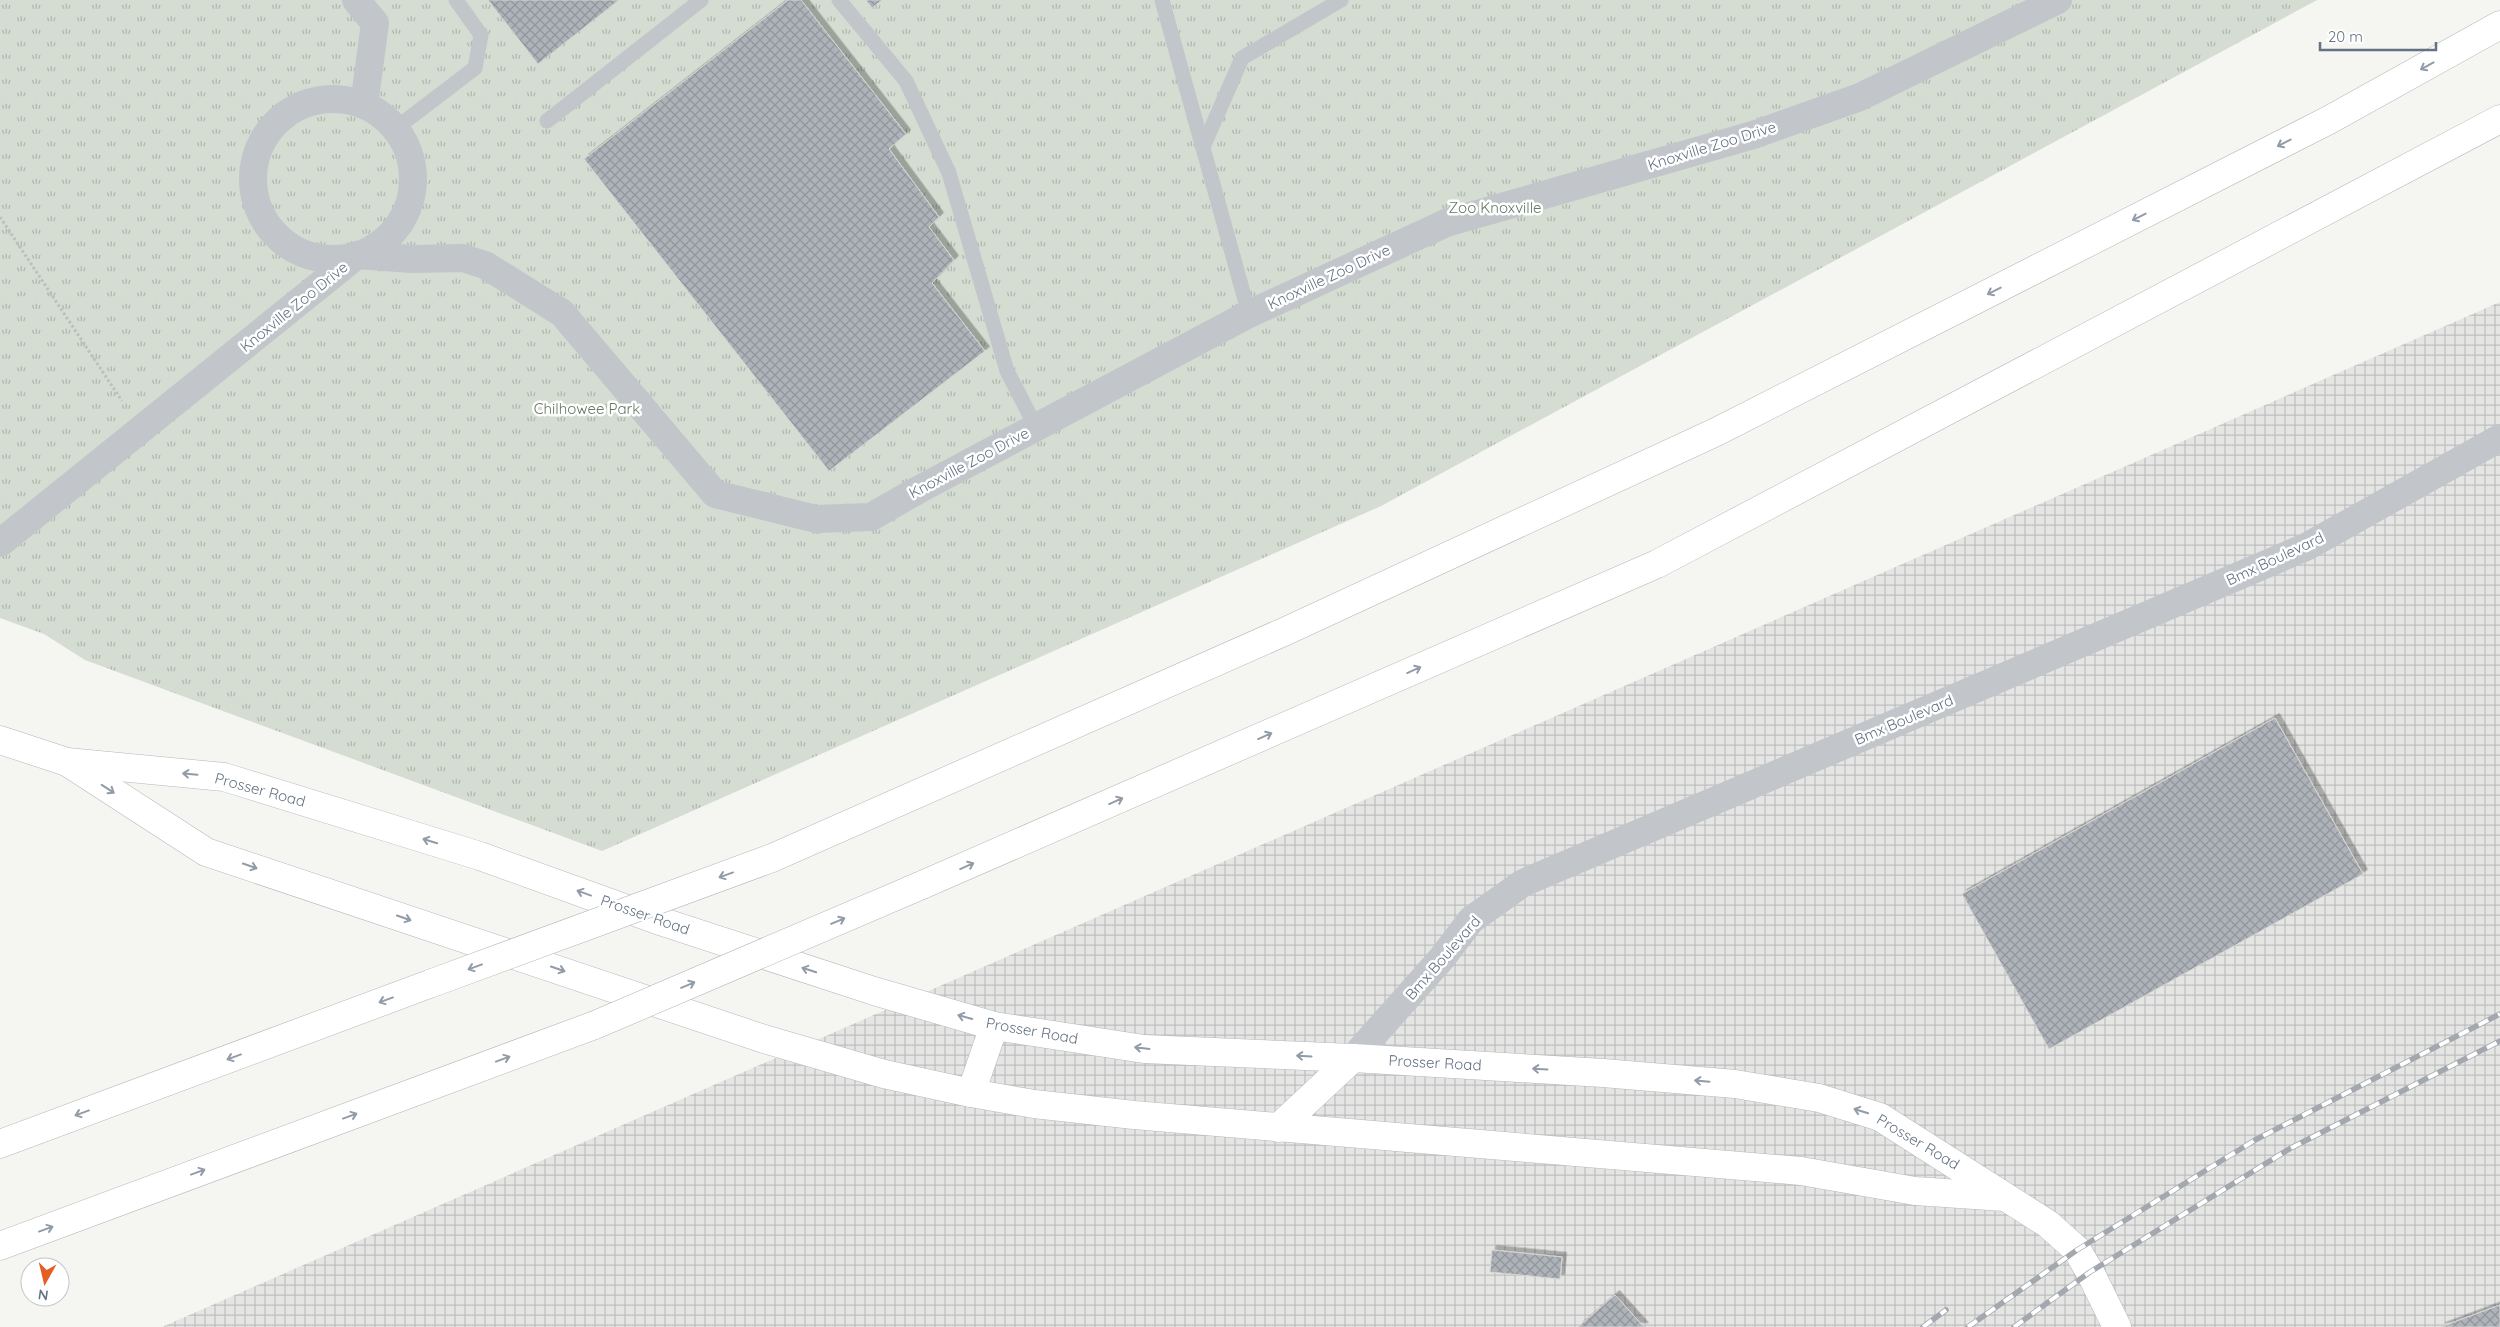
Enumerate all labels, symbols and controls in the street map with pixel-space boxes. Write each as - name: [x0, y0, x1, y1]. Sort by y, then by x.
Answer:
- scale bar: [2320, 20, 2436, 52]
- text: 20 m: [2328, 27, 2363, 46]
- one-way arrow: [2419, 61, 2434, 71]
- street label: Knoxville Zoo Drive: [1645, 117, 1778, 174]
- one-way arrow: [2277, 139, 2292, 148]
- park label: Zoo Knoxville: [1449, 198, 1542, 217]
- one-way arrow: [2132, 213, 2147, 222]
- street label: Knoxville Zoo Drive: [1264, 240, 1393, 313]
- street label: Knoxville Zoo Drive: [236, 257, 351, 356]
- one-way arrow: [1987, 287, 2002, 296]
- park label: Chilhowee Park: [534, 399, 640, 418]
- street label: Knoxville Zoo Drive: [905, 423, 1032, 502]
- street label: Bmx Boulevard: [2223, 528, 2327, 589]
- one-way arrow: [1406, 665, 1421, 675]
- street label: Bmx Boulevard: [1852, 690, 1956, 749]
- one-way arrow: [1257, 730, 1272, 740]
- street label: Prosser Road: [213, 768, 308, 811]
- one-way arrow: [183, 769, 199, 779]
- one-way arrow: [100, 784, 114, 794]
- one-way arrow: [1108, 795, 1123, 805]
- one-way arrow: [423, 835, 439, 845]
- one-way arrow: [959, 860, 974, 870]
- one-way arrow: [241, 862, 257, 871]
- one-way arrow: [719, 871, 734, 880]
- one-way arrow: [576, 888, 592, 898]
- street label: Prosser Road: [598, 890, 692, 939]
- street label: Bmx Boulevard: [1401, 912, 1484, 1004]
- one-way arrow: [395, 914, 411, 923]
- one-way arrow: [830, 916, 845, 926]
- one-way arrow: [468, 963, 483, 972]
- one-way arrow: [549, 965, 565, 975]
- one-way arrow: [802, 965, 818, 974]
- one-way arrow: [680, 980, 695, 989]
- one-way arrow: [379, 996, 394, 1005]
- one-way arrow: [957, 1012, 973, 1022]
- street label: Prosser Road: [985, 1013, 1080, 1048]
- one-way arrow: [1134, 1043, 1150, 1053]
- street label: Prosser Road: [1388, 1051, 1482, 1074]
- one-way arrow: [1296, 1052, 1312, 1061]
- one-way arrow: [227, 1053, 242, 1062]
- one-way arrow: [494, 1054, 510, 1063]
- one-way arrow: [1532, 1065, 1548, 1074]
- one-way arrow: [1694, 1077, 1710, 1086]
- one-way arrow: [1853, 1106, 1869, 1116]
- one-way arrow: [74, 1109, 90, 1118]
- street label: Prosser Road: [1873, 1109, 1963, 1174]
- one-way arrow: [342, 1111, 357, 1120]
- one-way arrow: [190, 1167, 205, 1177]
- one-way arrow: [37, 1224, 53, 1233]
- north arrow: [20, 1257, 70, 1307]
- text: N: [37, 1285, 50, 1305]

